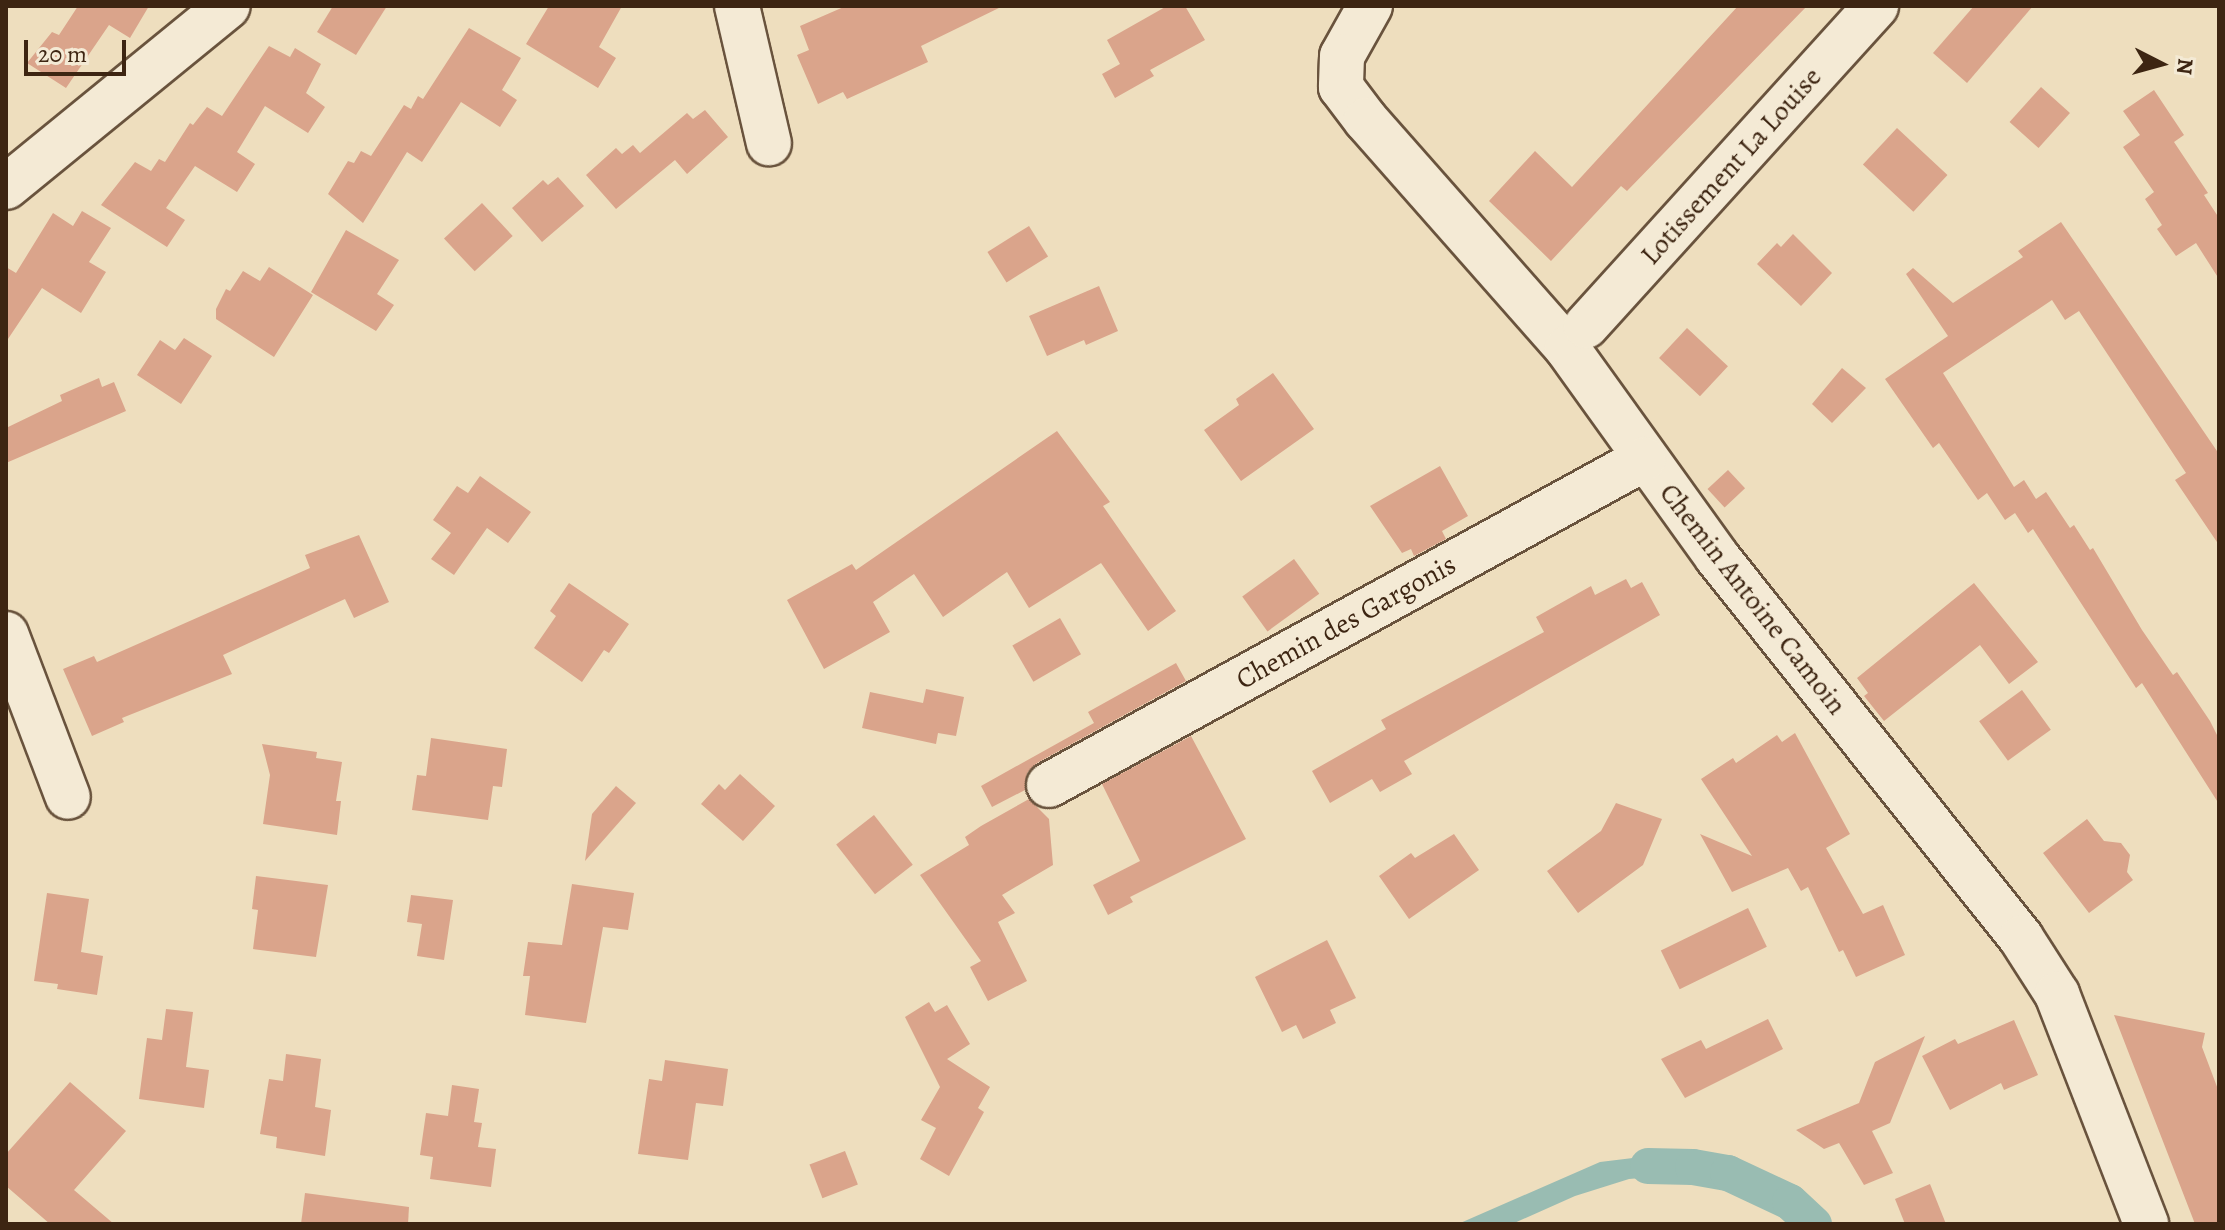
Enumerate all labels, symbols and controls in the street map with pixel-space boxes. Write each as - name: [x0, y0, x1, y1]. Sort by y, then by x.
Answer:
- scale bar: [28, 24, 130, 74]
- north arrow: [2121, 24, 2201, 104]
- text: 20 m: [38, 38, 87, 70]
- text: N: [2169, 57, 2201, 76]
- street label: Lotissement La Louise: [1634, 60, 1828, 272]
- street label: Chemin Antoine Camoin: [1652, 477, 1854, 721]
- street label: Chemin des Gargonis: [1230, 548, 1462, 696]

